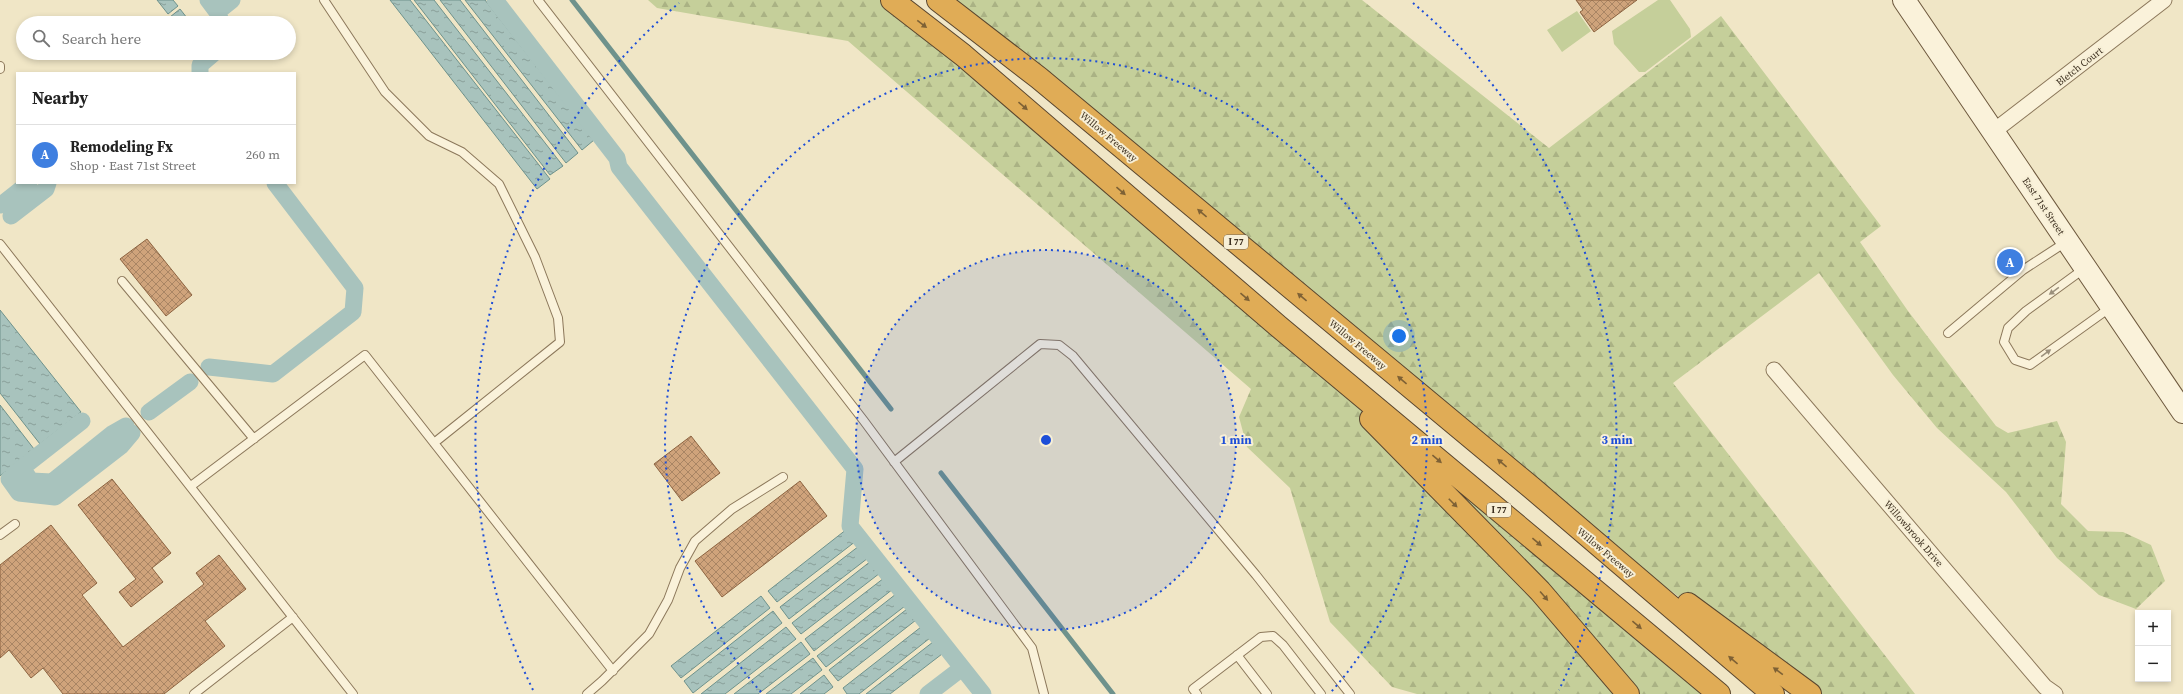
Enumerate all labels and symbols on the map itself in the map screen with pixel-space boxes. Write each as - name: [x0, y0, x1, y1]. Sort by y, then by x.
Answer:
- one-way arrow: [917, 20, 928, 28]
- street label: Bletch Court: [2053, 44, 2106, 89]
- one-way arrow: [1017, 102, 1028, 111]
- street label: Willow Freeway: [1077, 109, 1141, 165]
- street label: East 71st Street: [2020, 175, 2068, 238]
- one-way arrow: [1117, 186, 1126, 195]
- one-way arrow: [1197, 209, 1207, 218]
- road number: I 77: [1224, 235, 1248, 249]
- pin: A: [1997, 247, 2023, 277]
- one-way arrow: [2049, 287, 2059, 295]
- one-way arrow: [1240, 292, 1250, 302]
- one-way arrow: [1297, 292, 1307, 301]
- street label: Willow Freeway: [1326, 317, 1390, 373]
- your location: [1389, 326, 1409, 346]
- one-way arrow: [2041, 349, 2051, 357]
- one-way arrow: [1396, 376, 1407, 385]
- text: 1 min: [1220, 432, 1252, 448]
- text: 2 min: [1411, 432, 1443, 448]
- text: 3 min: [1601, 432, 1633, 448]
- centre of rings: [1039, 433, 1053, 447]
- one-way arrow: [1432, 454, 1443, 463]
- one-way arrow: [1496, 459, 1507, 468]
- street label: Willowbrook Drive: [1881, 497, 1946, 569]
- one-way arrow: [1448, 498, 1458, 508]
- road number: I 77: [1487, 503, 1511, 517]
- street label: Willow Freeway: [1574, 525, 1638, 581]
- one-way arrow: [1532, 538, 1542, 547]
- one-way arrow: [1540, 591, 1549, 601]
- one-way arrow: [1631, 621, 1642, 630]
- one-way arrow: [1727, 655, 1738, 664]
- one-way arrow: [1773, 667, 1784, 675]

